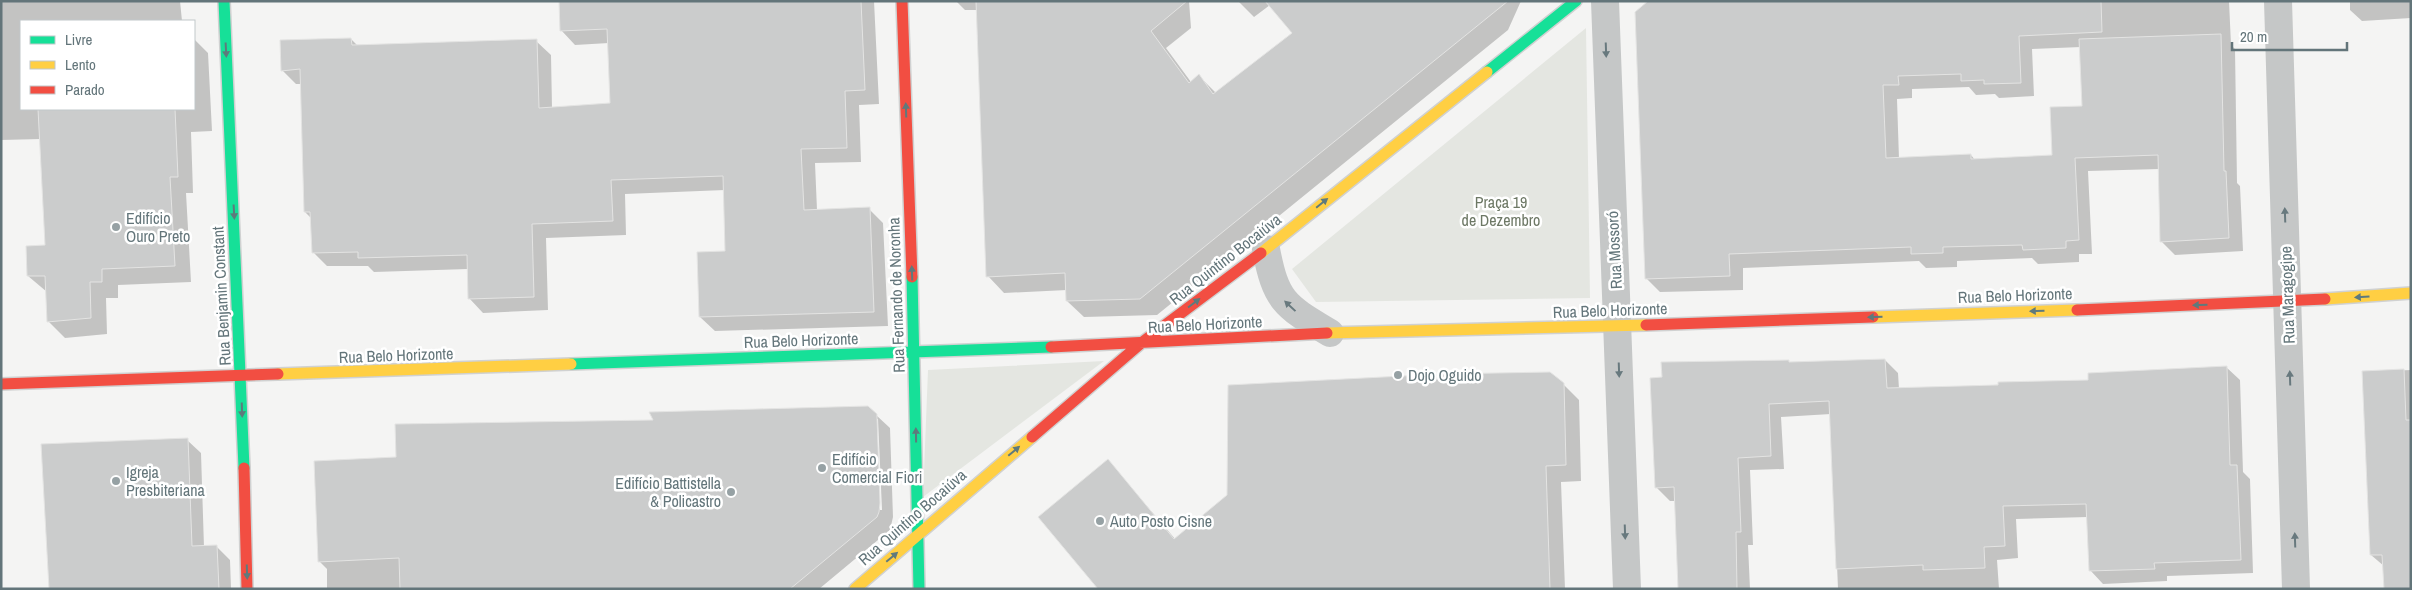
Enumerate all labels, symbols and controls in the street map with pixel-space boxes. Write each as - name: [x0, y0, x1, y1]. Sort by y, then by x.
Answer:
- legend: [20, 20, 195, 110]
- scale bar: [2232, 20, 2347, 52]
- text: 20 m: [2240, 26, 2267, 47]
- text: Livre: [65, 29, 93, 50]
- one-way arrow: [223, 42, 231, 58]
- one-way arrow: [1602, 42, 1610, 58]
- text: Lento: [65, 54, 96, 75]
- text: Parado: [65, 79, 105, 100]
- one-way arrow: [902, 102, 910, 118]
- park label: Praça 19 de Dezembro: [1462, 191, 1540, 231]
- one-way arrow: [1316, 198, 1329, 209]
- one-way arrow: [230, 205, 238, 221]
- place label: Edifício Ouro Preto: [126, 207, 190, 247]
- one-way arrow: [2281, 207, 2289, 223]
- street label: Rua Quintino Bocaiúva: [1164, 208, 1286, 310]
- street label: Rua Mossoró: [1601, 210, 1627, 290]
- street label: Rua Fernando de Noronha: [882, 216, 910, 373]
- marker: Edifício Ouro Preto: [110, 221, 122, 233]
- street label: Rua Benjamin Constant: [206, 226, 236, 366]
- street label: Rua Maragogipe: [2274, 246, 2300, 344]
- one-way arrow: [908, 264, 916, 280]
- street label: Rua Belo Horizonte: [1957, 282, 2073, 308]
- one-way arrow: [2354, 293, 2370, 301]
- street label: Rua Belo Horizonte: [1552, 297, 1668, 323]
- one-way arrow: [1187, 298, 1201, 308]
- one-way arrow: [1284, 300, 1296, 312]
- one-way arrow: [2192, 301, 2208, 309]
- one-way arrow: [2029, 307, 2045, 315]
- street label: Rua Belo Horizonte: [1147, 310, 1263, 338]
- one-way arrow: [1867, 313, 1883, 321]
- street label: Rua Belo Horizonte: [743, 327, 859, 353]
- street label: Rua Belo Horizonte: [338, 342, 454, 368]
- one-way arrow: [1615, 362, 1623, 378]
- place label: Dojo Oguido: [1408, 364, 1482, 386]
- marker: Dojo Oguido: [1392, 369, 1404, 381]
- one-way arrow: [2286, 369, 2294, 385]
- one-way arrow: [238, 402, 246, 418]
- one-way arrow: [911, 427, 919, 443]
- one-way arrow: [1008, 445, 1021, 456]
- place label: Edifício Comercial Fiori: [832, 448, 922, 488]
- place label: Igreja Presbiteriana: [126, 461, 205, 501]
- marker: Edifício Comercial Fiori: [816, 462, 828, 474]
- street label: Rua Quintino Bocaiúva: [853, 463, 971, 570]
- place label: Edifício Battistella & Policastro: [615, 472, 722, 512]
- marker: Igreja Presbiteriana: [110, 475, 122, 487]
- marker: Edifício Battistella & Policastro: [725, 486, 737, 498]
- place label: Auto Posto Cisne: [1109, 510, 1212, 532]
- marker: Auto Posto Cisne: [1094, 515, 1106, 527]
- one-way arrow: [1622, 524, 1630, 540]
- one-way arrow: [2291, 532, 2299, 548]
- one-way arrow: [885, 552, 898, 563]
- one-way arrow: [243, 564, 251, 580]

